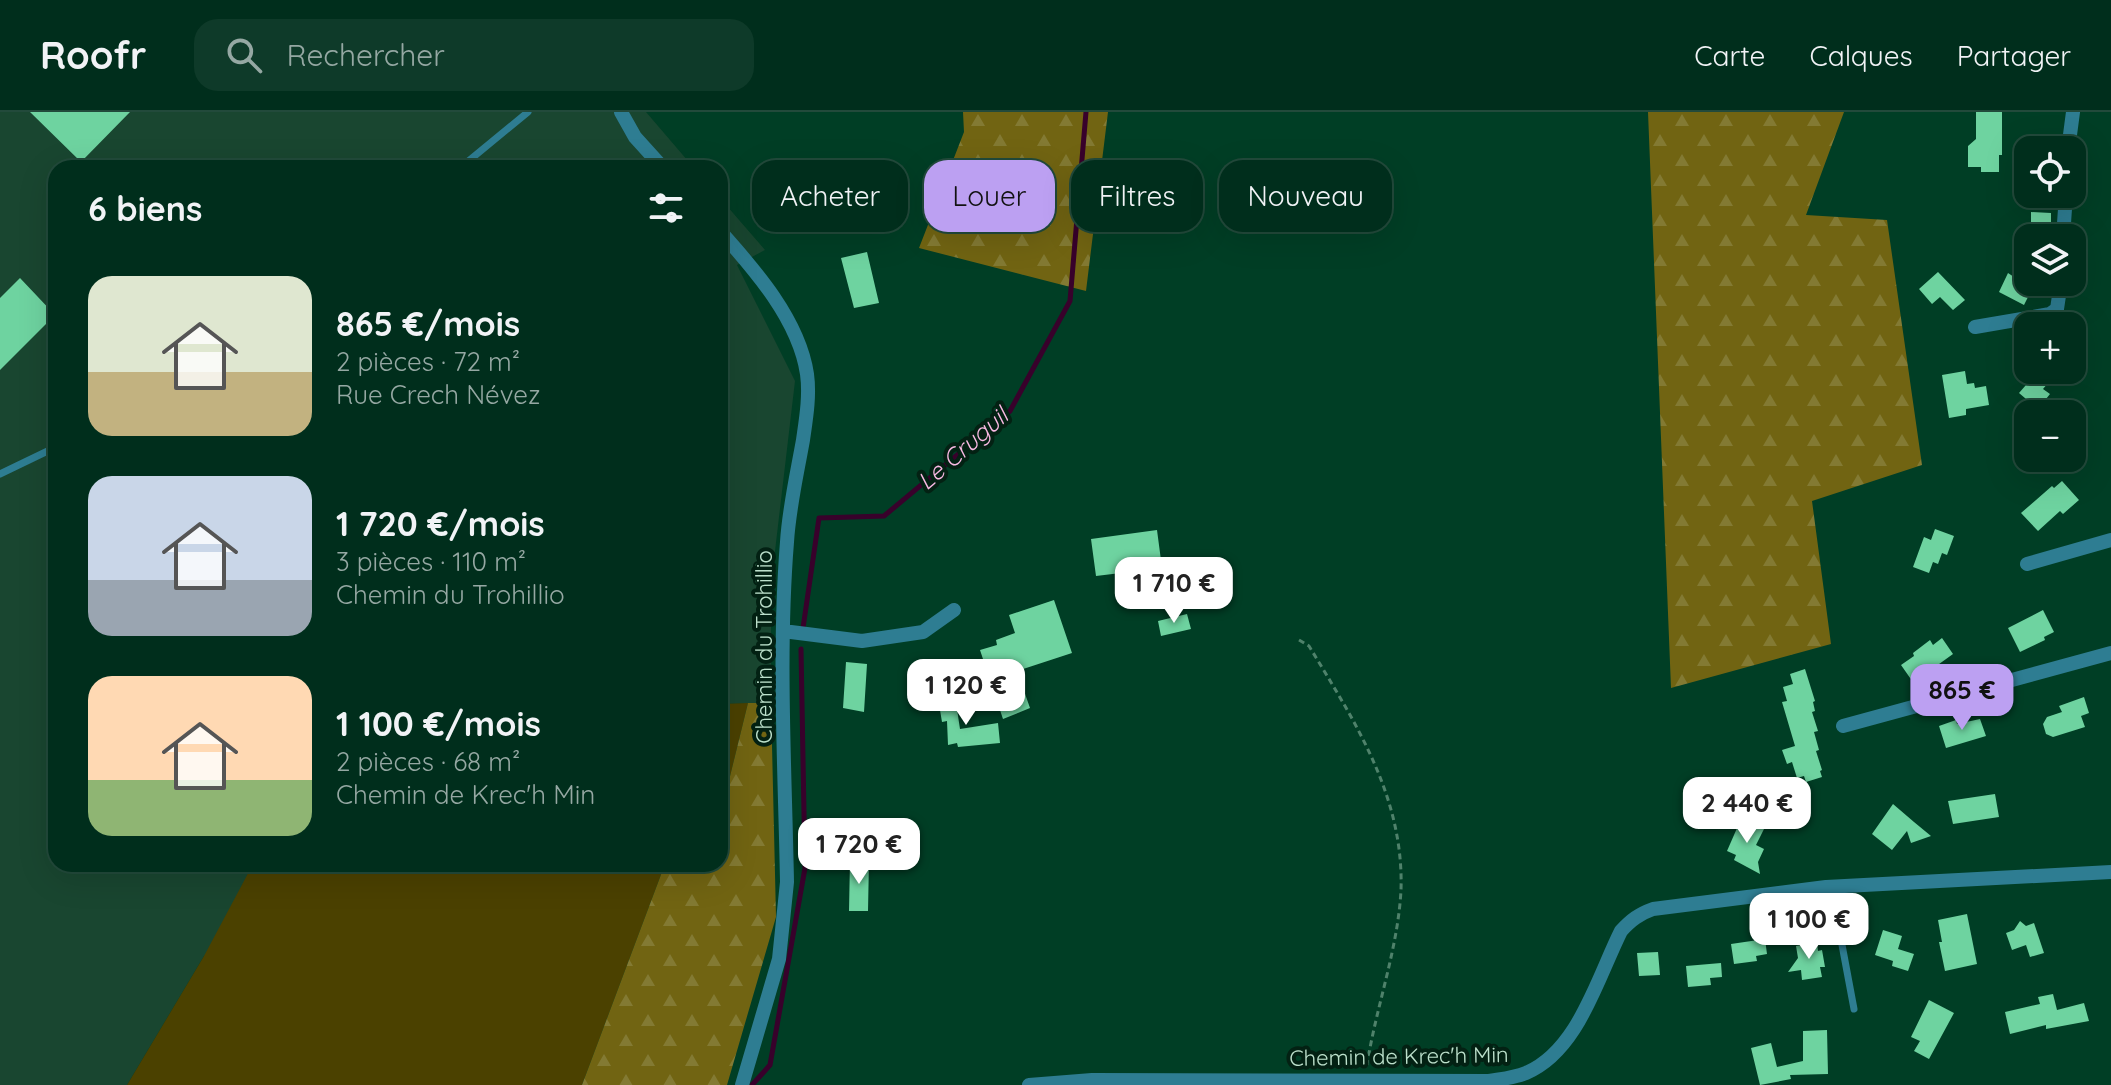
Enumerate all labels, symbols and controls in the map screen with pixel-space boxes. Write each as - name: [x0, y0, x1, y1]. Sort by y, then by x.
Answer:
- search box: [194, 19, 754, 91]
- text: Roofr: [40, 31, 146, 79]
- icon: search: [222, 33, 266, 77]
- text: Rechercher: [286, 36, 445, 74]
- text: Carte: [1694, 38, 1765, 73]
- text: Calques: [1809, 38, 1913, 73]
- text: Partager: [1957, 38, 2071, 73]
- map controls: [2014, 136, 2086, 472]
- button: locate: [2014, 136, 2086, 208]
- chip: Acheter: [752, 160, 908, 232]
- chip: Louer: [924, 160, 1055, 232]
- chip: Filtres: [1071, 160, 1203, 232]
- chip: Nouveau: [1219, 160, 1392, 232]
- icon: filters: [644, 186, 688, 230]
- text: 6 biens: [88, 187, 202, 230]
- button: layers: [2014, 224, 2086, 296]
- text: 865 €/mois: [336, 302, 520, 345]
- icon: home: [152, 308, 248, 404]
- button: +: [2014, 312, 2086, 384]
- text: 2 pièces · 72 m²: [336, 345, 520, 378]
- text: Rue Crech Névez: [336, 378, 540, 411]
- water label: Le Cruguil: [911, 399, 1016, 496]
- button: −: [2014, 400, 2086, 472]
- text: 1 720 €/mois: [336, 502, 545, 545]
- icon: home: [152, 508, 248, 604]
- text: 3 pièces · 110 m²: [336, 545, 526, 578]
- street label: Chemin du Trohillio: [750, 550, 778, 744]
- pin: 1 710 €: [1100, 557, 1248, 625]
- text: 1 710 €: [1133, 566, 1215, 599]
- text: Chemin du Trohillio: [336, 578, 565, 611]
- pin: 1 120 €: [892, 659, 1040, 727]
- pin: 865 €: [1906, 664, 2018, 732]
- text: 1 120 €: [925, 668, 1007, 701]
- text: 865 €: [1928, 673, 1996, 706]
- text: 1 100 €/mois: [336, 702, 541, 745]
- icon: home: [152, 708, 248, 804]
- text: 2 pièces · 68 m²: [336, 745, 520, 778]
- pin: 2 440 €: [1673, 777, 1821, 845]
- text: Chemin de Krec'h Min: [336, 778, 595, 811]
- text: 2 440 €: [1701, 786, 1793, 819]
- pin: 1 720 €: [785, 818, 933, 886]
- text: 1 720 €: [816, 827, 902, 860]
- pin: 1 100 €: [1735, 893, 1883, 961]
- text: 1 100 €: [1767, 902, 1851, 935]
- street label: Chemin de Krec'h Min: [1289, 1040, 1509, 1072]

